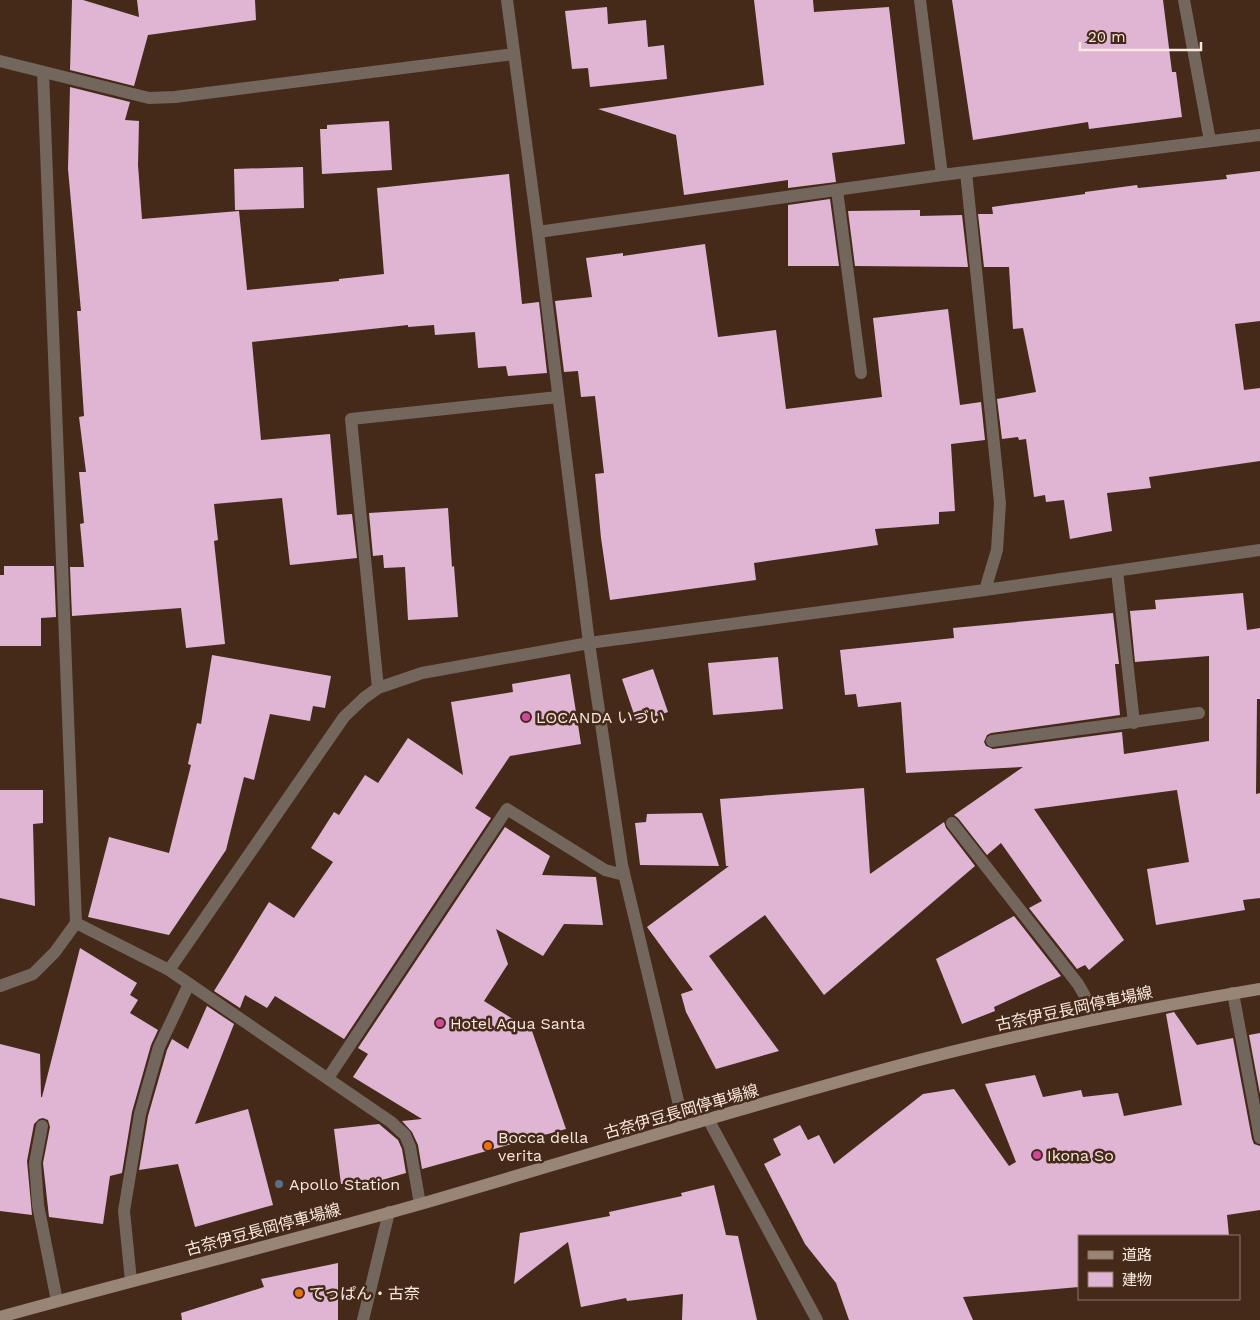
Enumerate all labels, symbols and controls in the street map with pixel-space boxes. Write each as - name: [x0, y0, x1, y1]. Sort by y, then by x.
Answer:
- scale bar: [1080, 20, 1201, 52]
- text: 20 m: [1088, 28, 1126, 46]
- place label: LOCANDA いづい: [536, 708, 665, 727]
- marker: LOCANDA いづい: [520, 711, 532, 723]
- street label: 古奈伊豆長岡停車場線: [994, 983, 1154, 1034]
- place label: Hotel Aqua Santa: [450, 1014, 585, 1033]
- marker: Hotel Aqua Santa: [434, 1017, 446, 1029]
- street label: 古奈伊豆長岡停車場線: [602, 1080, 761, 1143]
- place label: Bocca della verita: [498, 1128, 588, 1165]
- marker: Bocca della verita: [482, 1140, 494, 1152]
- place label: Ikona So: [1047, 1146, 1114, 1165]
- marker: Ikona So: [1031, 1149, 1043, 1161]
- place label: Apollo Station: [289, 1175, 400, 1194]
- marker: Apollo Station: [273, 1178, 285, 1190]
- street label: 古奈伊豆長岡停車場線: [183, 1200, 343, 1259]
- legend: [1078, 1235, 1240, 1300]
- text: 道路: [1122, 1246, 1152, 1264]
- text: 建物: [1122, 1271, 1152, 1289]
- place label: てっぱん・古奈: [309, 1284, 420, 1303]
- marker: てっぱん・古奈: [293, 1287, 305, 1299]

